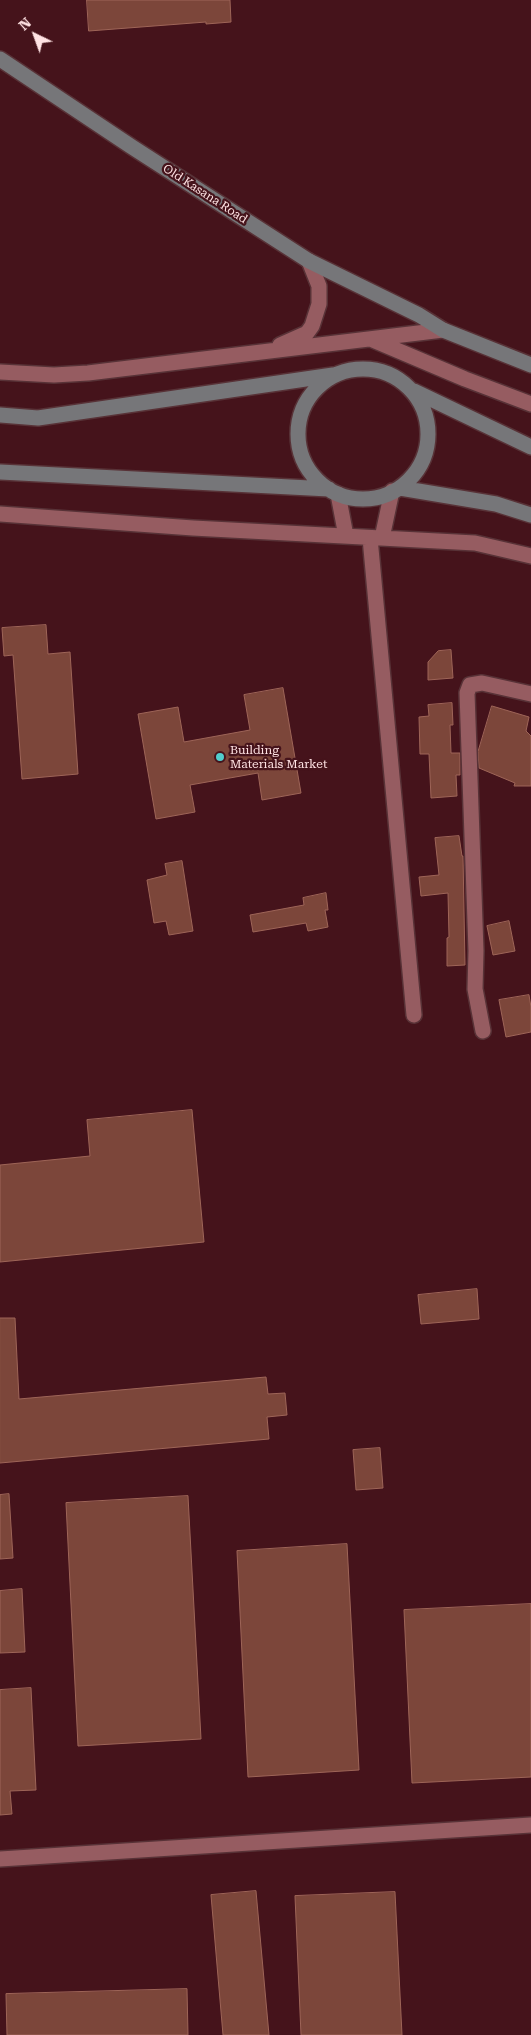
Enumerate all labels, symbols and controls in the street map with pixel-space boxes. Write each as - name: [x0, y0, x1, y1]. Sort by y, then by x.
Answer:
- north arrow: [10, 10, 60, 60]
- text: N: [16, 14, 34, 33]
- street label: Old Kasana Road: [160, 161, 250, 227]
- place label: Building Materials Market: [230, 743, 327, 771]
- marker: Building Materials Market: [214, 751, 226, 763]

